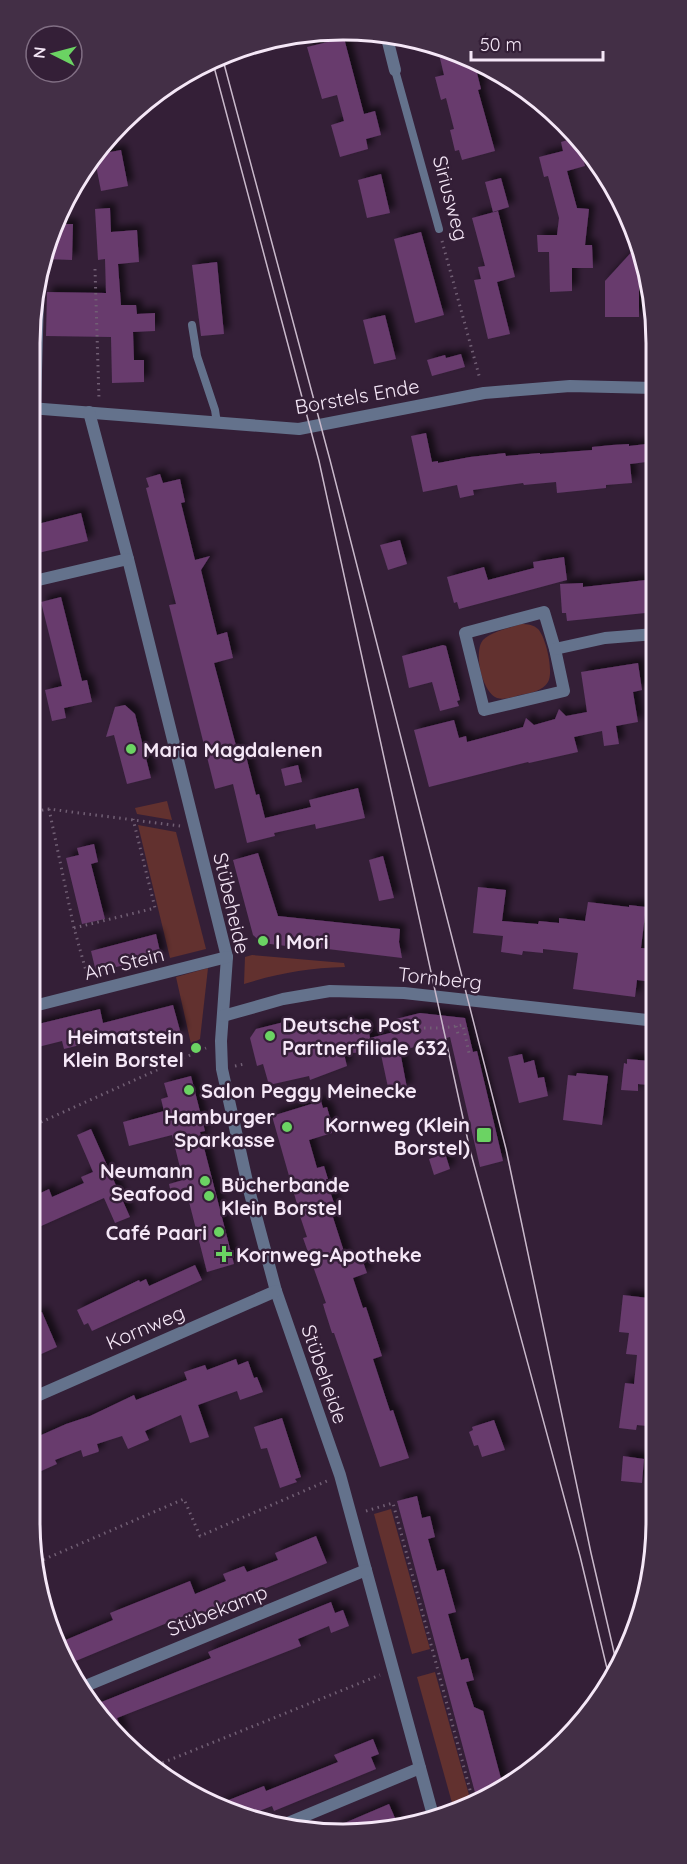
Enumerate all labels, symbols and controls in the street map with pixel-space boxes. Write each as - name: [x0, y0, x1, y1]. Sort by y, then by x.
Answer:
- north arrow: [24, 24, 84, 84]
- scale bar: [471, 24, 603, 62]
- text: 50 m: [480, 33, 522, 56]
- text: N: [29, 46, 50, 59]
- street label: Siriusweg: [428, 153, 474, 243]
- street label: Borstels Ende: [293, 373, 421, 419]
- place label: Maria Magdalenen: [143, 737, 323, 762]
- marker: Maria Magdalenen: [124, 742, 138, 756]
- street label: Stübeheide: [208, 850, 256, 956]
- place label: I Mori: [275, 929, 328, 954]
- marker: I Mori: [256, 934, 270, 948]
- street label: Am Stein: [81, 941, 167, 985]
- street label: Tornberg: [397, 961, 483, 995]
- place label: Deutsche Post Partnerfiliale 632: [282, 1012, 448, 1060]
- place label: Heimatstein Klein Borstel: [63, 1024, 184, 1072]
- marker: Deutsche Post Partnerfiliale 632: [263, 1029, 277, 1043]
- marker: Heimatstein Klein Borstel: [189, 1041, 203, 1055]
- place label: Salon Peggy Meinecke: [201, 1078, 417, 1103]
- marker: Salon Peggy Meinecke: [182, 1083, 196, 1097]
- place label: Hamburger Sparkasse: [164, 1104, 275, 1152]
- place label: Kornweg (Klein Borstel): [325, 1112, 470, 1160]
- marker: Hamburger Sparkasse: [280, 1120, 294, 1134]
- marker: Kornweg (Klein Borstel): [475, 1126, 493, 1144]
- place label: Neumann Seafood: [100, 1158, 193, 1206]
- place label: Bücherbande Klein Borstel: [221, 1172, 350, 1220]
- marker: Neumann Seafood: [198, 1174, 212, 1188]
- marker: Bücherbande Klein Borstel: [202, 1189, 216, 1203]
- place label: Café Paari: [106, 1220, 207, 1245]
- marker: Café Paari: [212, 1225, 226, 1239]
- place label: Kornweg-Apotheke: [236, 1242, 422, 1267]
- marker: Kornweg-Apotheke: [217, 1247, 231, 1261]
- street label: Kornweg: [102, 1299, 188, 1355]
- street label: Stübeheide: [296, 1321, 354, 1427]
- street label: Stübekamp: [163, 1579, 271, 1641]

